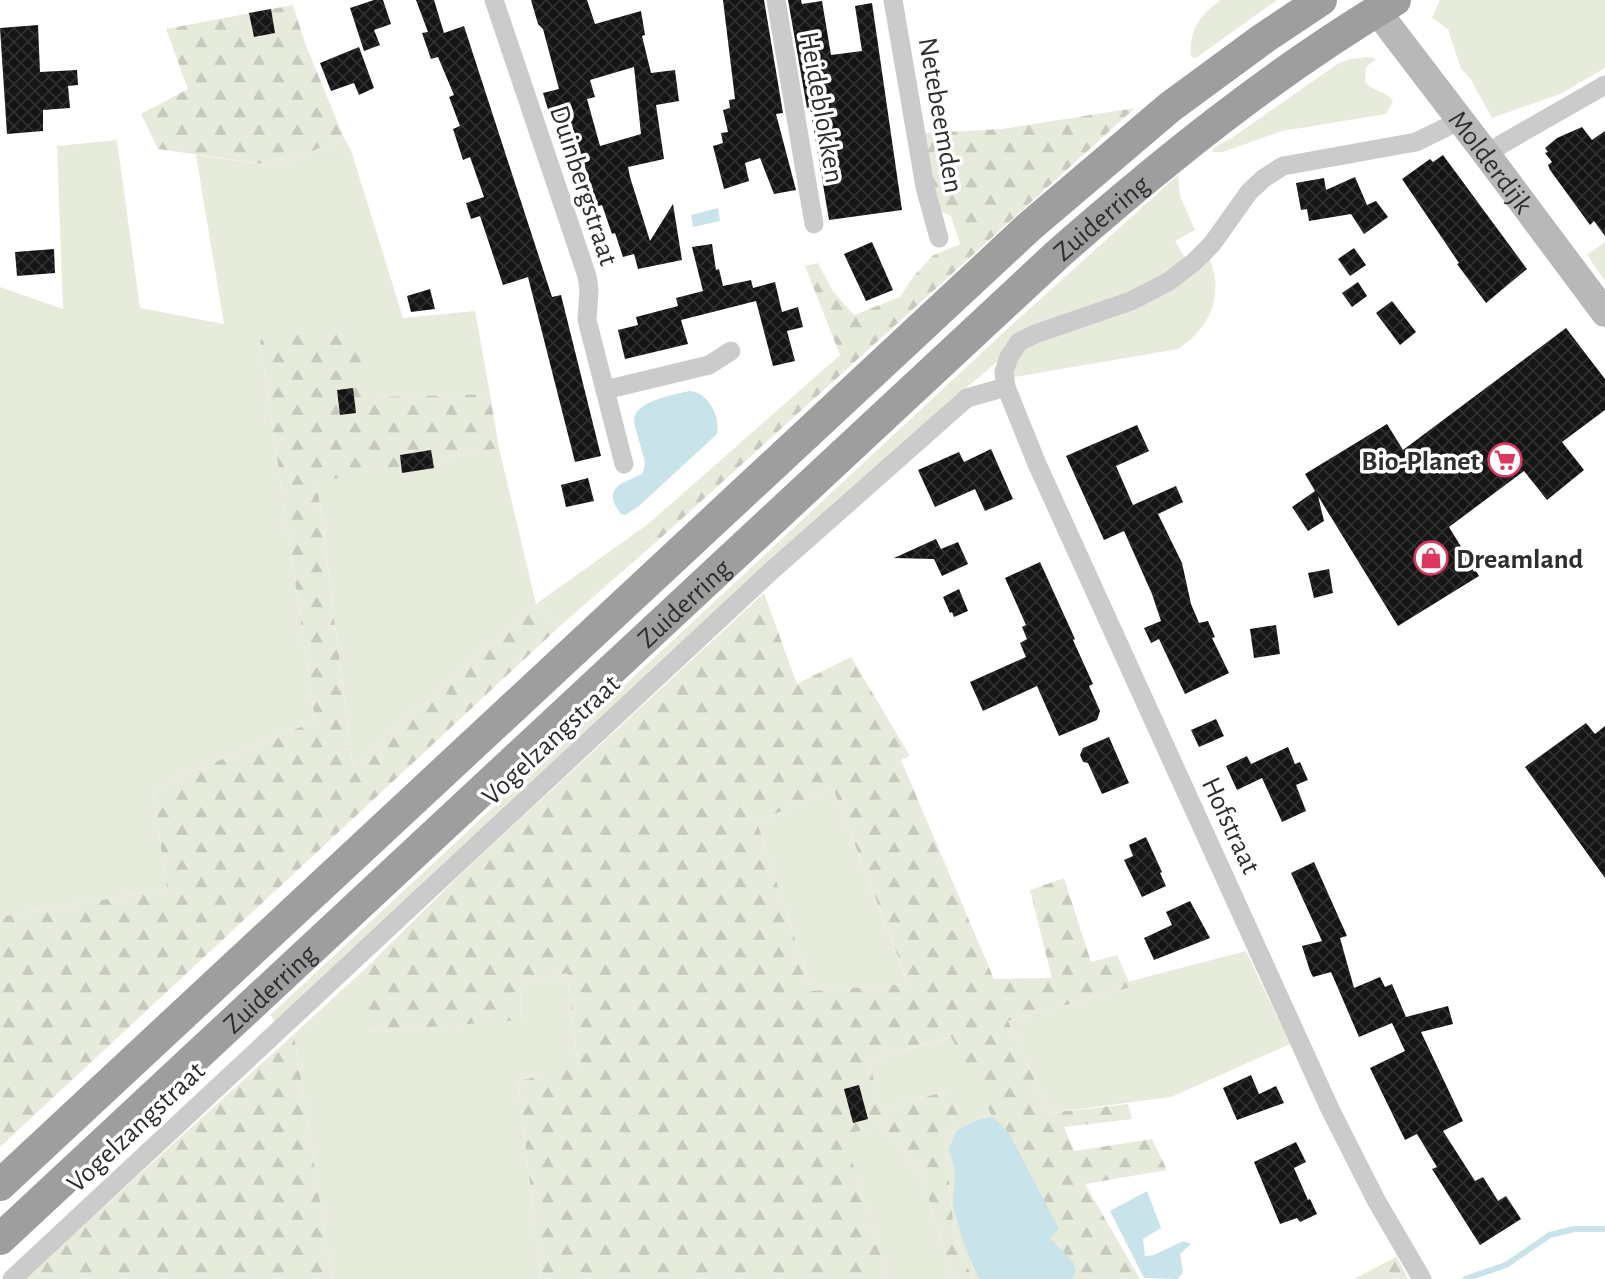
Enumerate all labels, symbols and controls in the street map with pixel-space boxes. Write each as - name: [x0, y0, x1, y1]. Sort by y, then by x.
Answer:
- street label: Heideblokken: [794, 29, 848, 185]
- street label: Netebeemden: [913, 35, 967, 195]
- street label: Duinbergstraat: [544, 102, 622, 269]
- street label: Molderdijk: [1443, 106, 1537, 219]
- street label: Zuiderring: [1049, 170, 1155, 267]
- supermarket icon: Bio-Planet: [1486, 441, 1524, 479]
- place label: Bio-Planet: [1361, 448, 1481, 476]
- shop icon: Dreamland: [1412, 539, 1450, 577]
- place label: Dreamland: [1456, 546, 1584, 574]
- street label: Zuiderring: [633, 554, 737, 654]
- street label: Vogelzangstraat: [477, 670, 626, 811]
- street label: Hofstraat: [1196, 773, 1265, 879]
- street label: Zuiderring: [219, 940, 323, 1039]
- street label: Vogelzangstraat: [62, 1057, 211, 1198]

